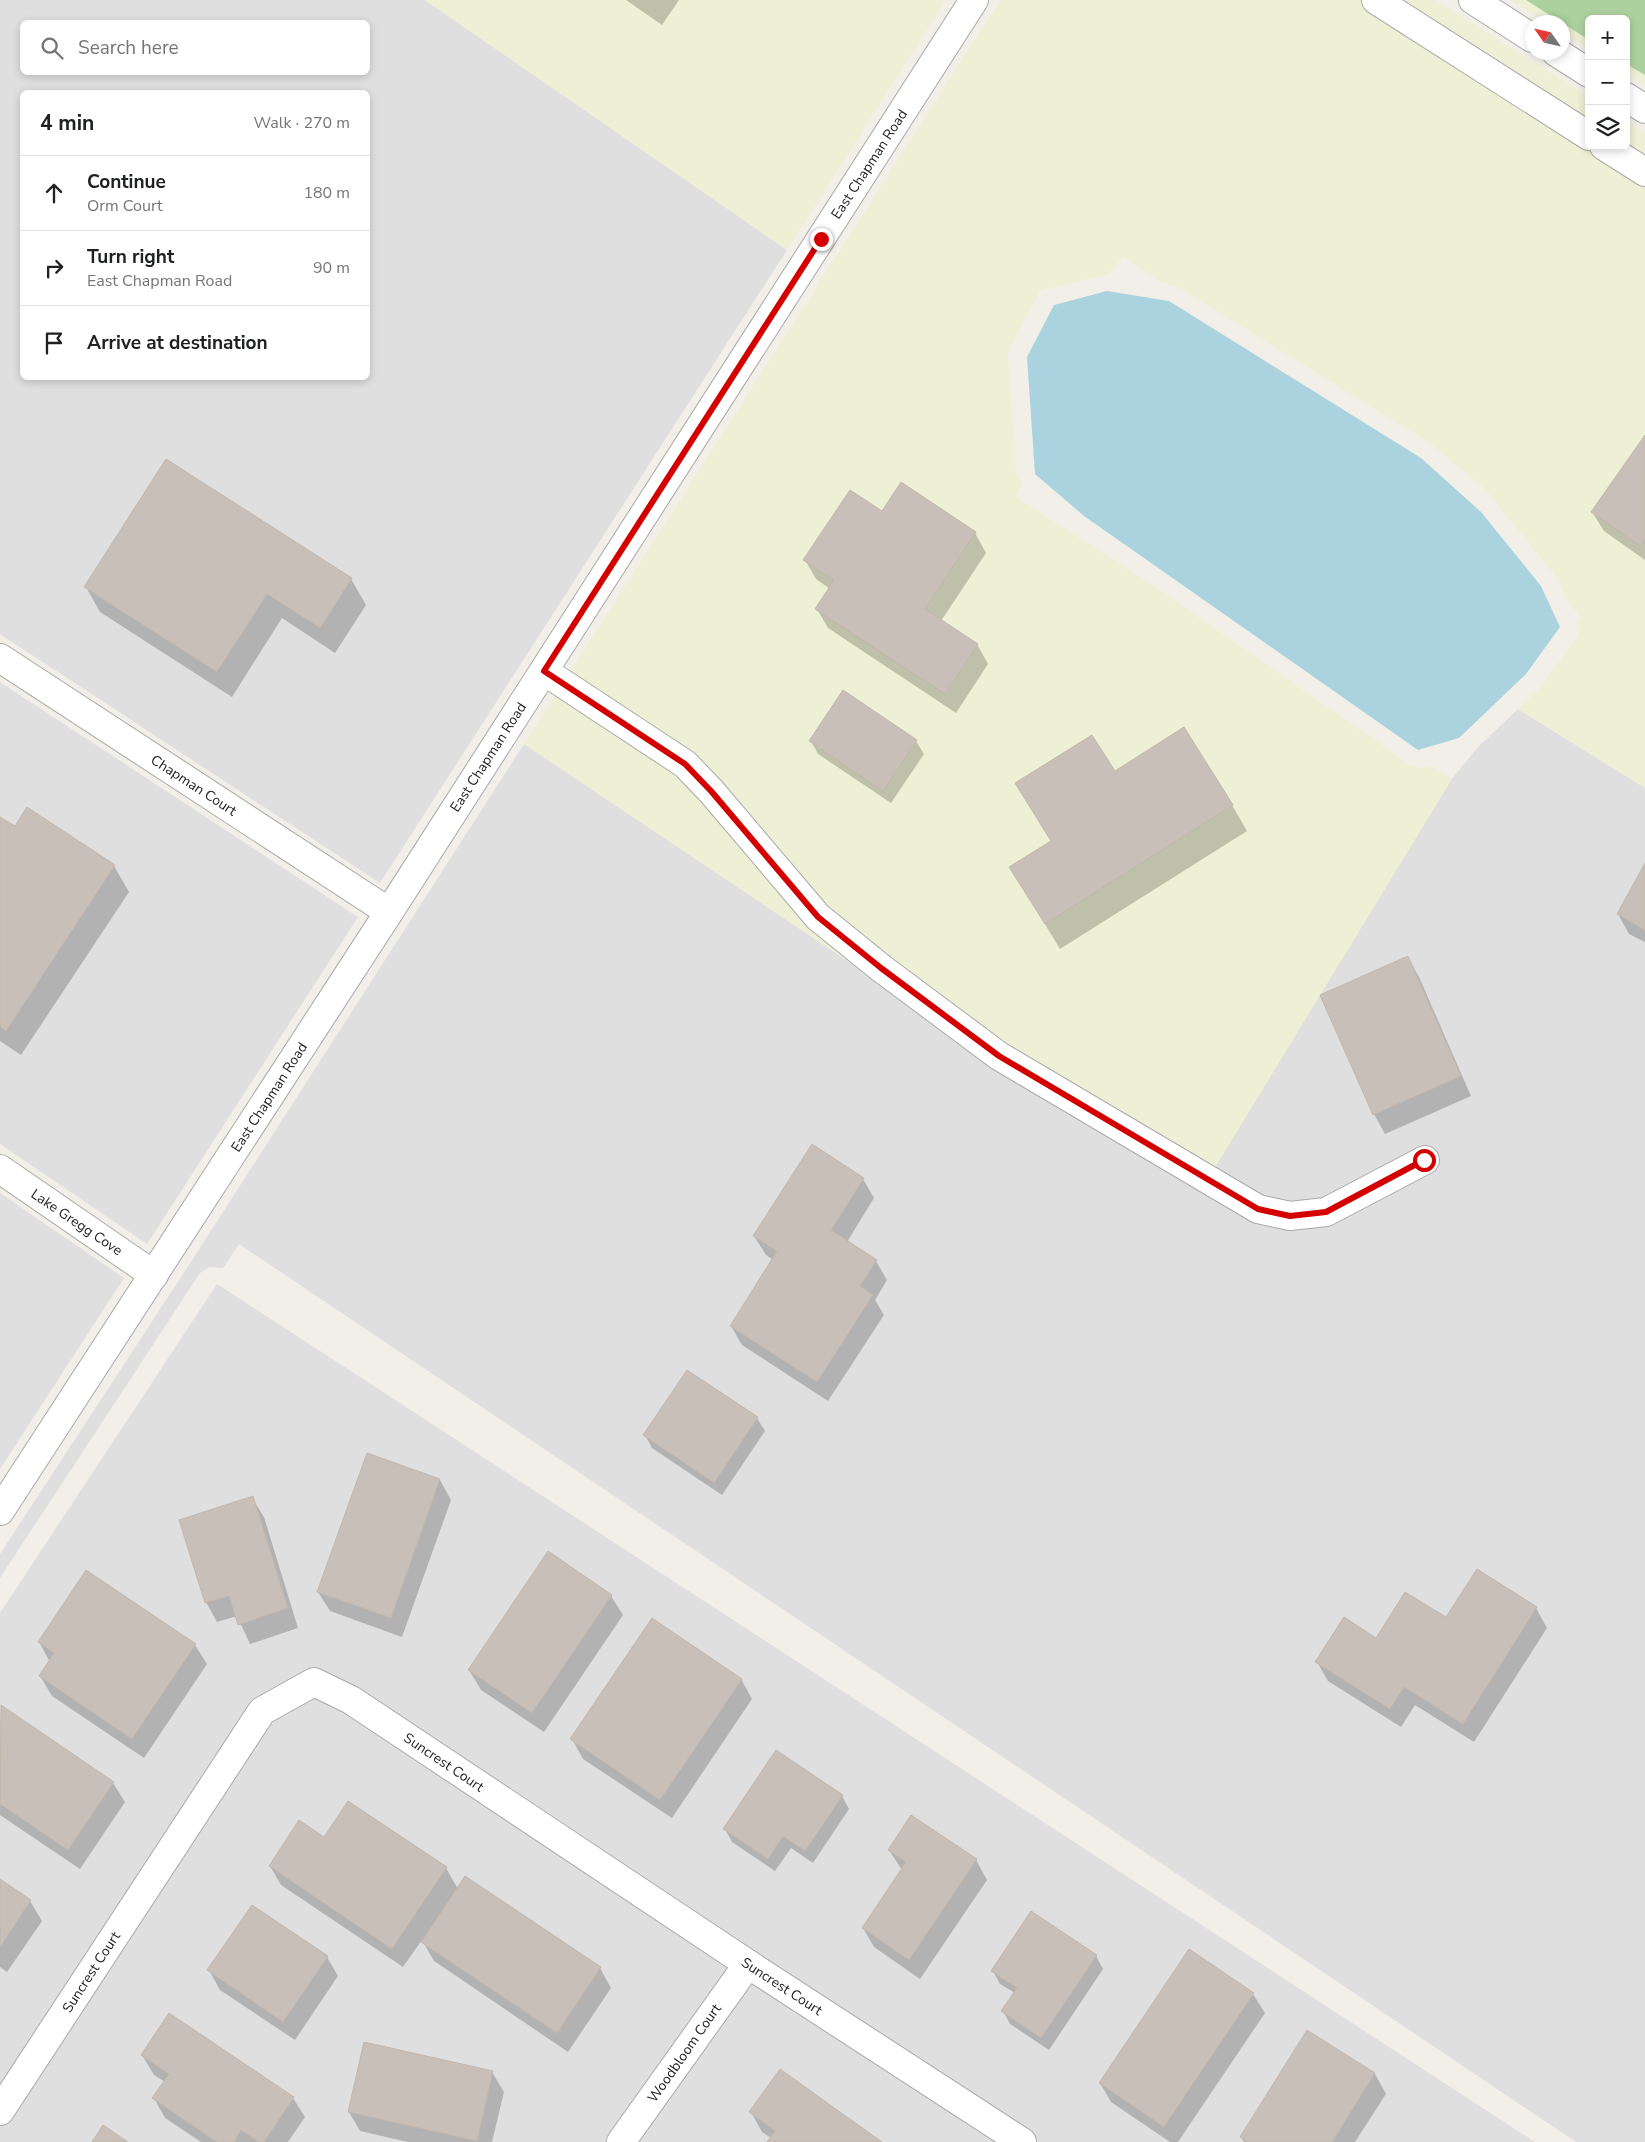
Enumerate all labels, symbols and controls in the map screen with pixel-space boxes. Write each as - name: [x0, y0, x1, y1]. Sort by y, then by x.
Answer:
- north arrow: [1525, 15, 1570, 60]
- map controls: [1585, 15, 1630, 150]
- button: +: [1585, 15, 1630, 60]
- search box: [20, 20, 370, 75]
- icon: search: [38, 34, 66, 62]
- text: Search here: [78, 35, 179, 61]
- button: −: [1585, 60, 1630, 105]
- button: layers: [1585, 105, 1630, 150]
- street label: East Chapman Road: [827, 106, 912, 223]
- text: 4 min: [40, 109, 94, 137]
- text: Walk · 270 m: [254, 112, 350, 134]
- text: Continue: [87, 169, 166, 195]
- icon: ahead: [40, 179, 68, 207]
- text: 180 m: [303, 182, 350, 204]
- text: Orm Court: [87, 195, 163, 217]
- route end: [810, 228, 833, 251]
- text: Turn right: [87, 244, 174, 270]
- icon: right: [40, 254, 68, 282]
- text: 90 m: [313, 257, 350, 279]
- text: East Chapman Road: [87, 270, 232, 292]
- icon: arrive: [40, 329, 68, 357]
- text: Arrive at destination: [87, 330, 268, 356]
- street label: East Chapman Road: [446, 699, 531, 816]
- street label: Chapman Court: [147, 751, 240, 820]
- street label: East Chapman Road: [227, 1039, 312, 1156]
- route start: [1413, 1149, 1436, 1172]
- street label: Lake Gregg Cove: [27, 1185, 126, 1260]
- street label: Suncrest Court: [400, 1728, 488, 1796]
- street label: Suncrest Court: [58, 1928, 125, 2017]
- street label: Suncrest Court: [737, 1953, 826, 2020]
- street label: Woodbloom Court: [643, 2000, 726, 2106]

